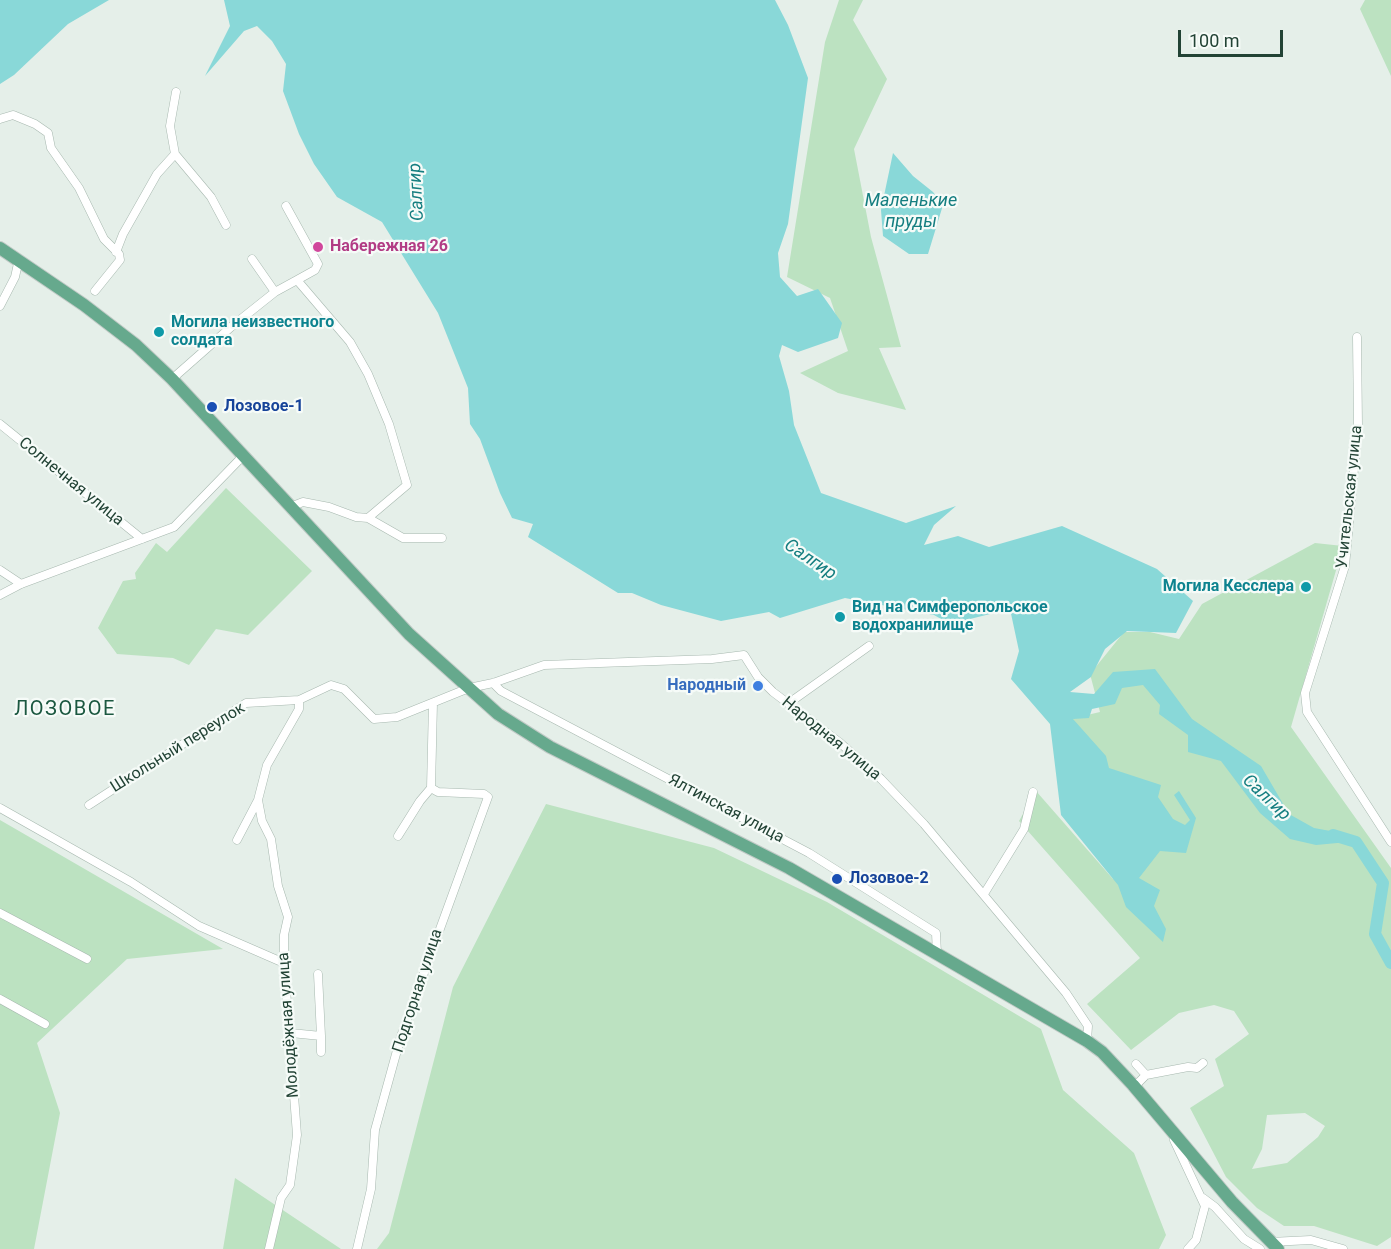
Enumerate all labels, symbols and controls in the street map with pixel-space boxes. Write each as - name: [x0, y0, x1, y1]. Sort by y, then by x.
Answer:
- scale bar: [1181, 18, 1286, 56]
- text: 100 m: [1189, 30, 1240, 51]
- water label: Салгир: [405, 162, 429, 222]
- water label: Маленькие пруды: [865, 190, 957, 232]
- place label: Набережная 26: [330, 237, 448, 257]
- marker: Набережная 26: [311, 240, 325, 254]
- place label: Могила неизвестного солдата: [171, 313, 334, 351]
- marker: Могила неизвестного солдата: [152, 325, 166, 339]
- place label: Лозовое-1: [224, 397, 304, 417]
- marker: Лозовое-1: [205, 400, 219, 414]
- street label: Учительская улица: [1333, 425, 1367, 569]
- street label: Солнечная улица: [15, 434, 127, 530]
- water label: Салгир: [780, 535, 840, 585]
- place label: Могила Кесслера: [1163, 577, 1294, 597]
- marker: Могила Кесслера: [1299, 580, 1313, 594]
- place label: Вид на Симферопольское водохранилище: [852, 598, 1048, 636]
- marker: Вид на Симферопольское водохранилище: [833, 610, 847, 624]
- place label: Народный: [667, 676, 746, 696]
- marker: Народный: [751, 679, 765, 693]
- street label: Народная улица: [778, 693, 884, 785]
- district label: ЛОЗОВОЕ: [14, 698, 116, 722]
- street label: Школьный переулок: [107, 699, 249, 797]
- street label: Ялтинская улица: [665, 770, 787, 848]
- water label: Салгир: [1237, 770, 1295, 826]
- place label: Лозовое-2: [849, 869, 929, 889]
- marker: Лозовое-2: [830, 872, 844, 886]
- street label: Подгорная улица: [389, 927, 447, 1055]
- street label: Молодёжная улица: [274, 952, 304, 1098]

